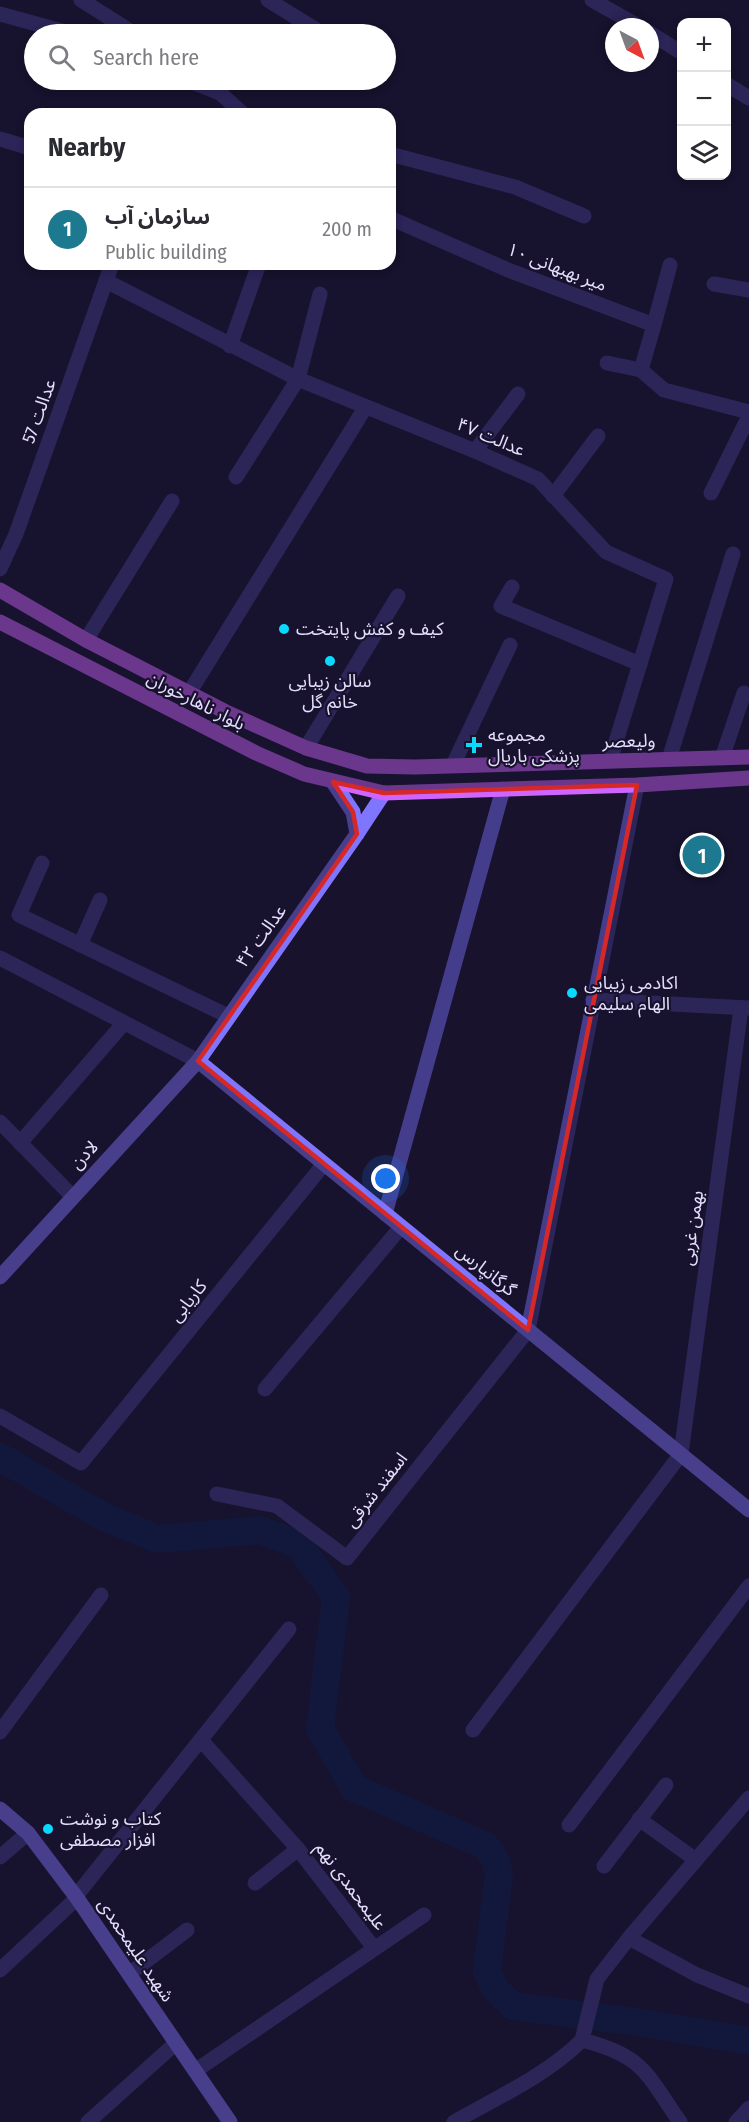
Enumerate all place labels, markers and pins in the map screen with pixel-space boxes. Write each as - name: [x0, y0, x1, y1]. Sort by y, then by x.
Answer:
- place label: کیف و کفش پایتخت: [296, 618, 444, 640]
- marker: کیف و کفش پایتخت: [277, 622, 291, 636]
- marker: سالن زیبایی خانم گل: [323, 654, 337, 668]
- place label: سالن زیبایی خانم گل: [289, 670, 371, 715]
- place label: مجموعه پزشکی باریال: [488, 724, 580, 767]
- marker: مجموعه پزشکی باریال: [465, 736, 483, 754]
- pin: 1: [682, 832, 722, 878]
- place label: اکادمی زیبایی الهام سلیمی: [584, 972, 678, 1018]
- marker: اکادمی زیبایی الهام سلیمی: [565, 986, 579, 1000]
- place label: کتاب و نوشت افزار مصطفی: [60, 1808, 161, 1851]
- marker: کتاب و نوشت افزار مصطفی: [41, 1822, 55, 1836]

